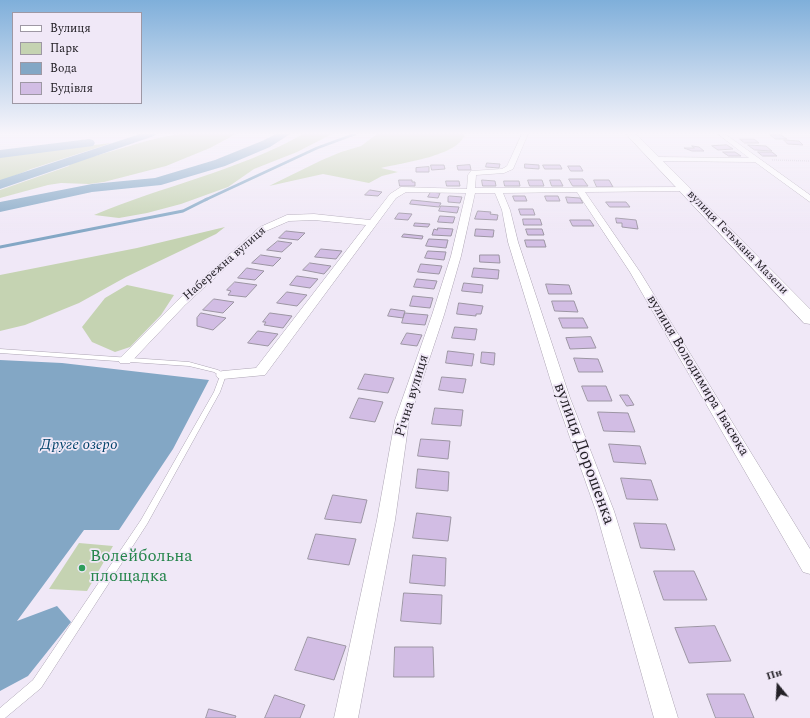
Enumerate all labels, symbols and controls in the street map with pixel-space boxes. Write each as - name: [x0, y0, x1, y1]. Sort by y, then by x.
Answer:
- legend: [12, 12, 142, 104]
- text: Вулиця: [50, 19, 91, 38]
- text: Парк: [50, 39, 79, 58]
- text: Вода: [50, 59, 77, 78]
- text: Будівля: [50, 79, 93, 98]
- street label: вулиця Гетьмана Мазепи: [683, 188, 791, 298]
- street label: Набережна вулиця: [181, 224, 269, 304]
- street label: вулиця Володимира Івасюка: [642, 292, 752, 460]
- street label: Річна вулиця: [393, 353, 433, 439]
- street label: вулиця Дорошенка: [548, 380, 618, 528]
- water label: Друге озеро: [40, 437, 118, 455]
- place label: Волейбольна площадка: [90, 548, 193, 588]
- marker: Волейбольна площадка: [77, 563, 87, 573]
- text: Пн: [764, 664, 784, 685]
- north arrow: [758, 666, 798, 706]

